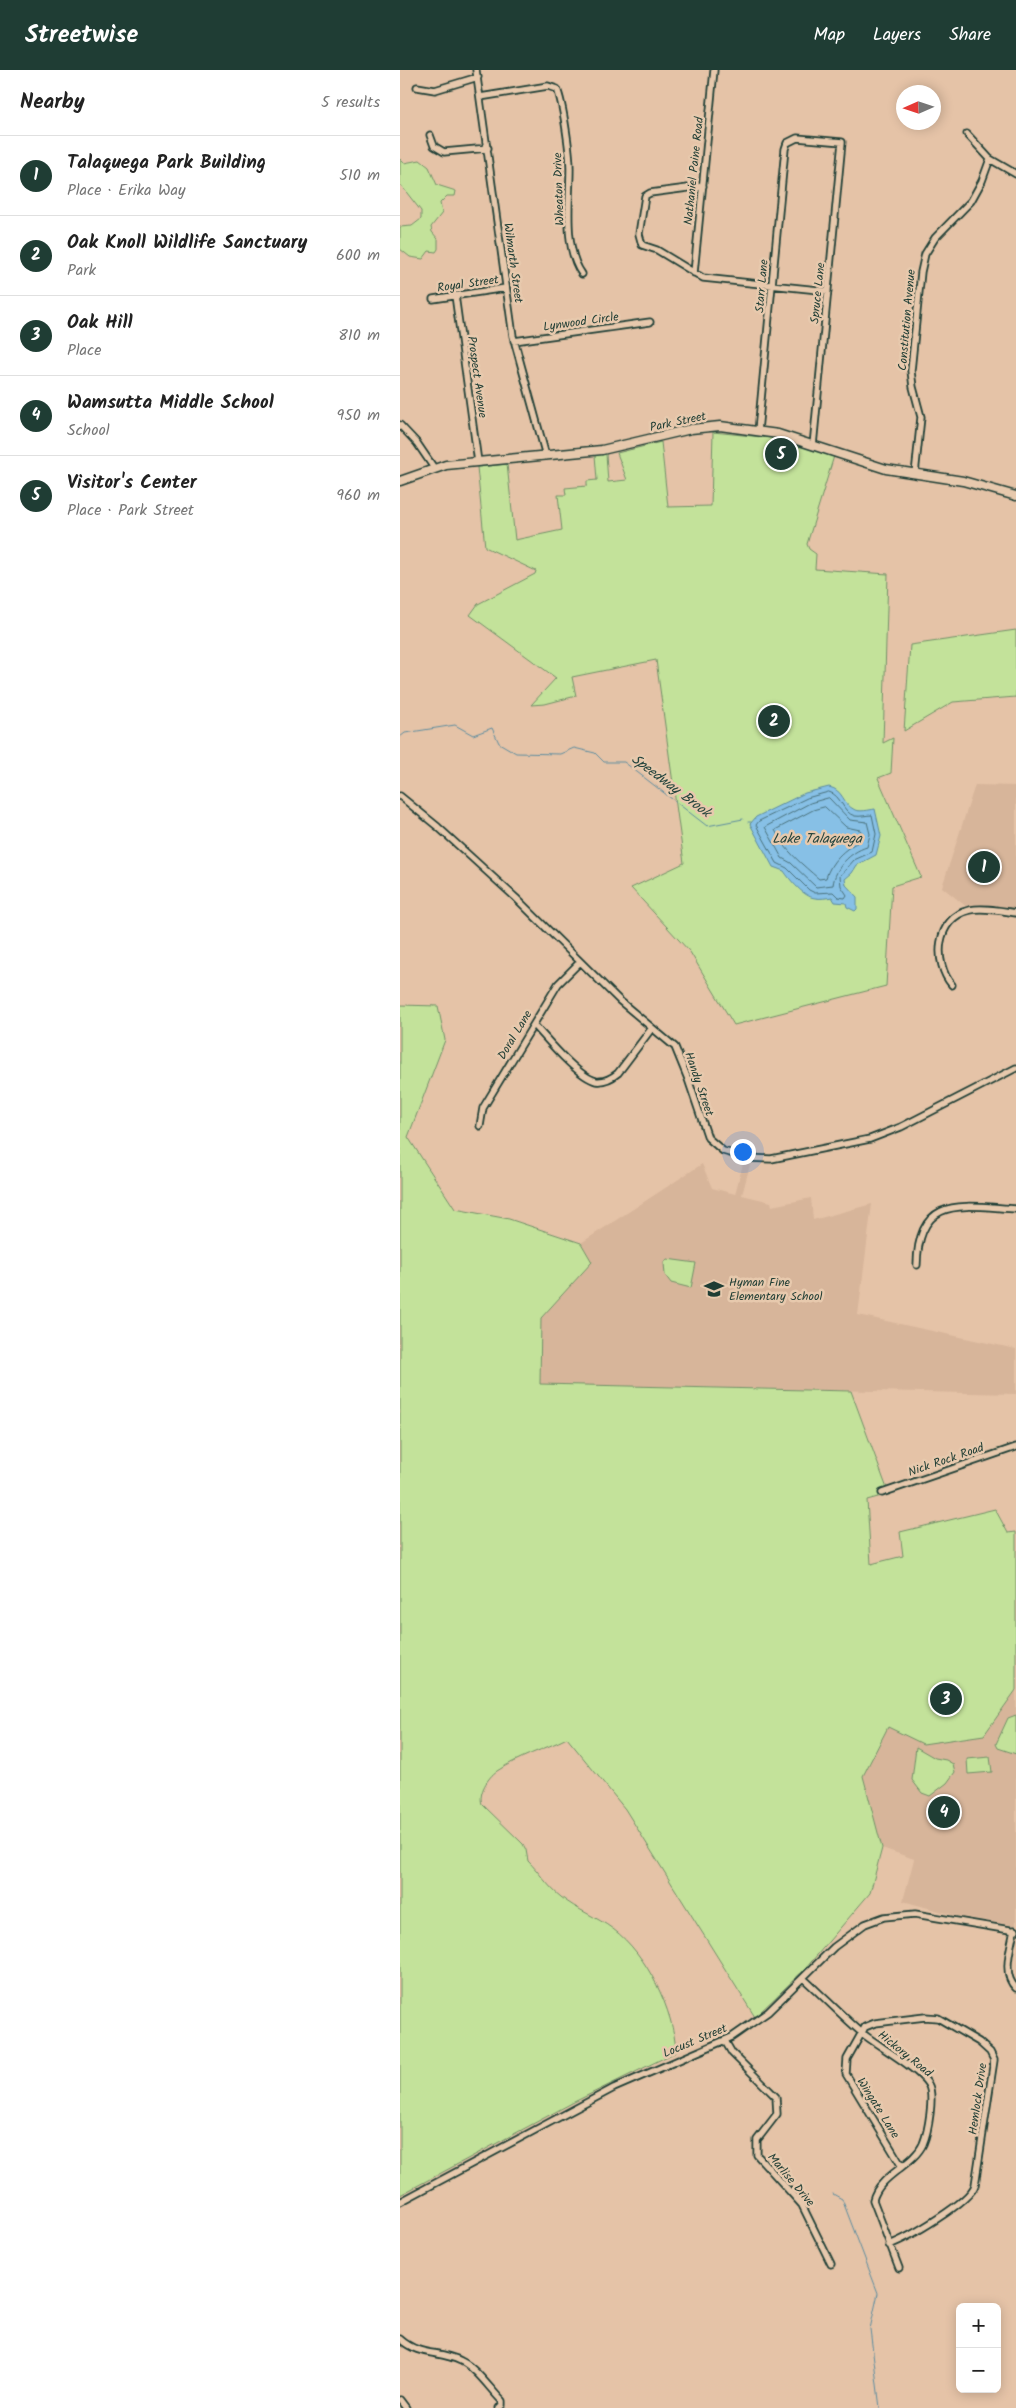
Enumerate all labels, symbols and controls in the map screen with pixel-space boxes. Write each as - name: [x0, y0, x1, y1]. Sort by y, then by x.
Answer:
- text: Streetwise: [25, 16, 138, 55]
- text: Map: [814, 21, 845, 50]
- text: Layers: [873, 21, 921, 50]
- text: Share: [949, 21, 991, 50]
- north arrow: [896, 85, 941, 130]
- text: Nearby: [20, 86, 85, 119]
- text: 5 results: [321, 90, 380, 115]
- street label: Nathaniel Paine Road: [679, 115, 709, 226]
- text: Talaquega Park Building: [67, 148, 266, 178]
- street label: Wheaton Drive: [548, 152, 570, 226]
- text: 1: [34, 163, 38, 188]
- text: 510 m: [339, 163, 380, 188]
- text: Place · Erika Way: [67, 178, 185, 203]
- street label: Wilmarth Street: [498, 222, 528, 305]
- text: Oak Knoll Wildlife Sanctuary: [67, 228, 307, 258]
- text: 2: [31, 243, 41, 268]
- text: 600 m: [336, 243, 380, 268]
- text: Park: [67, 258, 96, 283]
- street label: Starr Lane: [750, 258, 774, 313]
- street label: Spruce Lane: [805, 261, 831, 325]
- street label: Constitution Avenue: [893, 268, 921, 371]
- street label: Royal Street: [436, 270, 500, 298]
- street label: Lynwood Circle: [542, 307, 621, 337]
- text: Oak Hill: [67, 308, 133, 338]
- text: 3: [32, 323, 40, 348]
- text: 810 m: [338, 323, 380, 348]
- street label: Prospect Avenue: [462, 335, 492, 420]
- text: Place: [67, 338, 101, 363]
- text: Wamsutta Middle School: [67, 388, 274, 418]
- text: 4: [32, 403, 40, 428]
- text: 950 m: [336, 403, 380, 428]
- street label: Park Street: [648, 407, 708, 437]
- text: School: [67, 418, 110, 443]
- pin: 5: [765, 435, 797, 473]
- text: Visitor's Center: [67, 468, 197, 498]
- text: 5: [32, 483, 40, 508]
- text: 960 m: [336, 483, 380, 508]
- text: Place · Park Street: [67, 498, 194, 523]
- pin: 2: [758, 702, 790, 740]
- water label: Speedway Brook: [627, 749, 717, 825]
- water label: Lake Talaquega: [772, 828, 863, 850]
- pin: 1: [968, 848, 1000, 886]
- street label: Doral Lane: [493, 1006, 537, 1063]
- street label: Handy Street: [679, 1049, 719, 1119]
- your location: [730, 1139, 756, 1165]
- place label: Hyman Fine Elementary School: [729, 1273, 822, 1306]
- school or university icon: Hyman Fine Elementary School: [703, 1278, 725, 1300]
- street label: Nick Rock Road: [906, 1438, 987, 1482]
- pin: 3: [930, 1680, 962, 1718]
- pin: 4: [928, 1793, 960, 1831]
- street label: Locust Street: [660, 2019, 730, 2063]
- street label: Hickory Road: [873, 2026, 937, 2083]
- street label: Hemlock Drive: [964, 2061, 993, 2136]
- street label: Wingate Lane: [852, 2074, 905, 2143]
- street label: Marlise Drive: [763, 2149, 820, 2212]
- map controls: [956, 2303, 1001, 2393]
- button: +: [956, 2303, 1001, 2348]
- button: −: [956, 2348, 1001, 2393]

